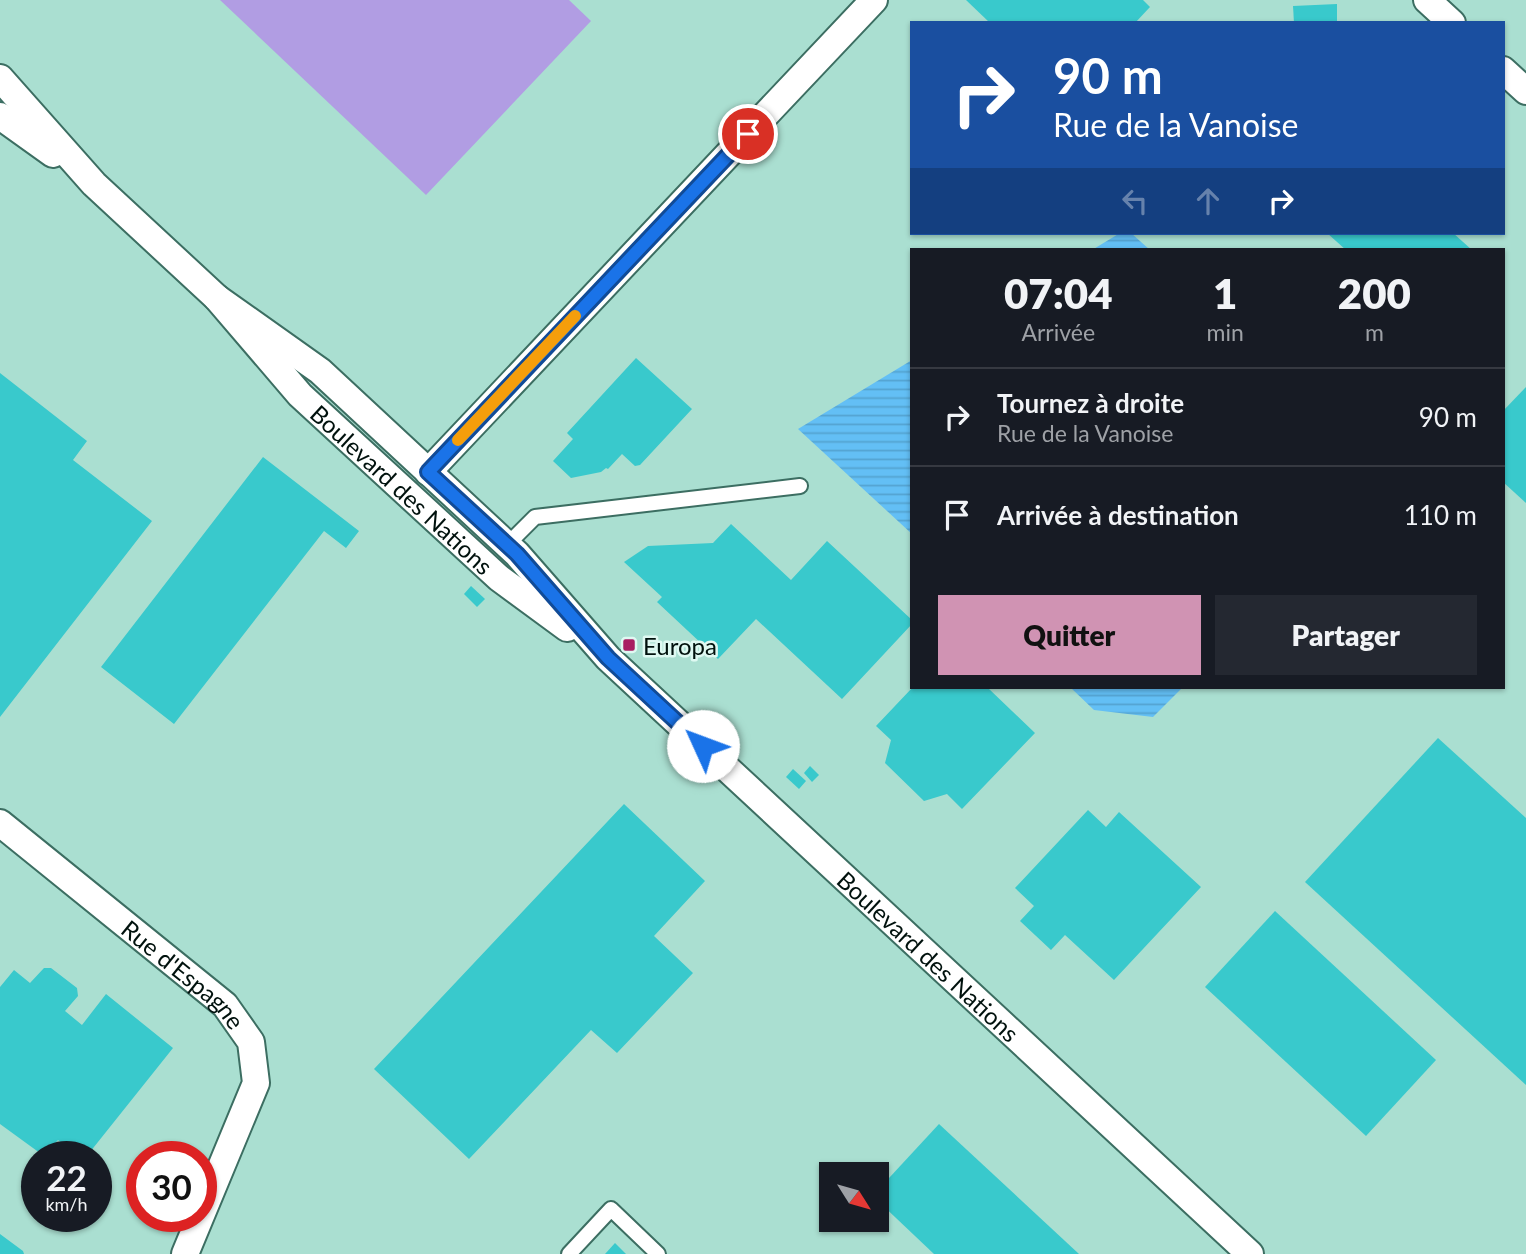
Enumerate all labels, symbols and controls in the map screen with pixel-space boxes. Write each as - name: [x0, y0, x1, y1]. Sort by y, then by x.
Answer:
- text: 90 m: [1053, 46, 1163, 104]
- icon: right: [938, 49, 1029, 140]
- pin: [718, 104, 778, 164]
- text: Rue de la Vanoise: [1053, 105, 1298, 144]
- icon: arrive: [729, 115, 767, 153]
- icon: left: [1116, 182, 1154, 220]
- icon: ahead: [1189, 182, 1227, 220]
- icon: right: [1262, 182, 1300, 220]
- text: 07:04: [1004, 268, 1113, 318]
- text: 1: [1213, 268, 1237, 318]
- text: 200: [1338, 268, 1411, 318]
- text: Arrivée: [1021, 318, 1095, 346]
- text: min: [1207, 318, 1244, 346]
- text: m: [1365, 318, 1384, 346]
- text: Tournez à droite: [997, 387, 1184, 419]
- street label: Boulevard des Nations: [305, 398, 499, 580]
- icon: right: [938, 398, 976, 436]
- text: 90 m: [1419, 401, 1477, 433]
- text: Rue de la Vanoise: [997, 419, 1173, 447]
- icon: arrive: [938, 496, 976, 534]
- text: Arrivée à destination: [997, 499, 1239, 531]
- text: 110 m: [1404, 499, 1477, 531]
- button: Quitter: [938, 595, 1201, 675]
- button: Partager: [1215, 595, 1477, 675]
- place label: Europa: [643, 631, 717, 660]
- marker: Europa: [621, 637, 637, 653]
- position arrow: [666, 709, 740, 783]
- street label: Boulevard des Nations: [832, 865, 1025, 1047]
- street label: Rue d'Espagne: [116, 913, 251, 1034]
- speed limit sign: 30: [126, 1141, 217, 1232]
- text: 22: [46, 1156, 87, 1198]
- north arrow: [819, 1162, 889, 1232]
- map controls: [819, 1162, 889, 1232]
- text: km/h: [45, 1193, 88, 1215]

